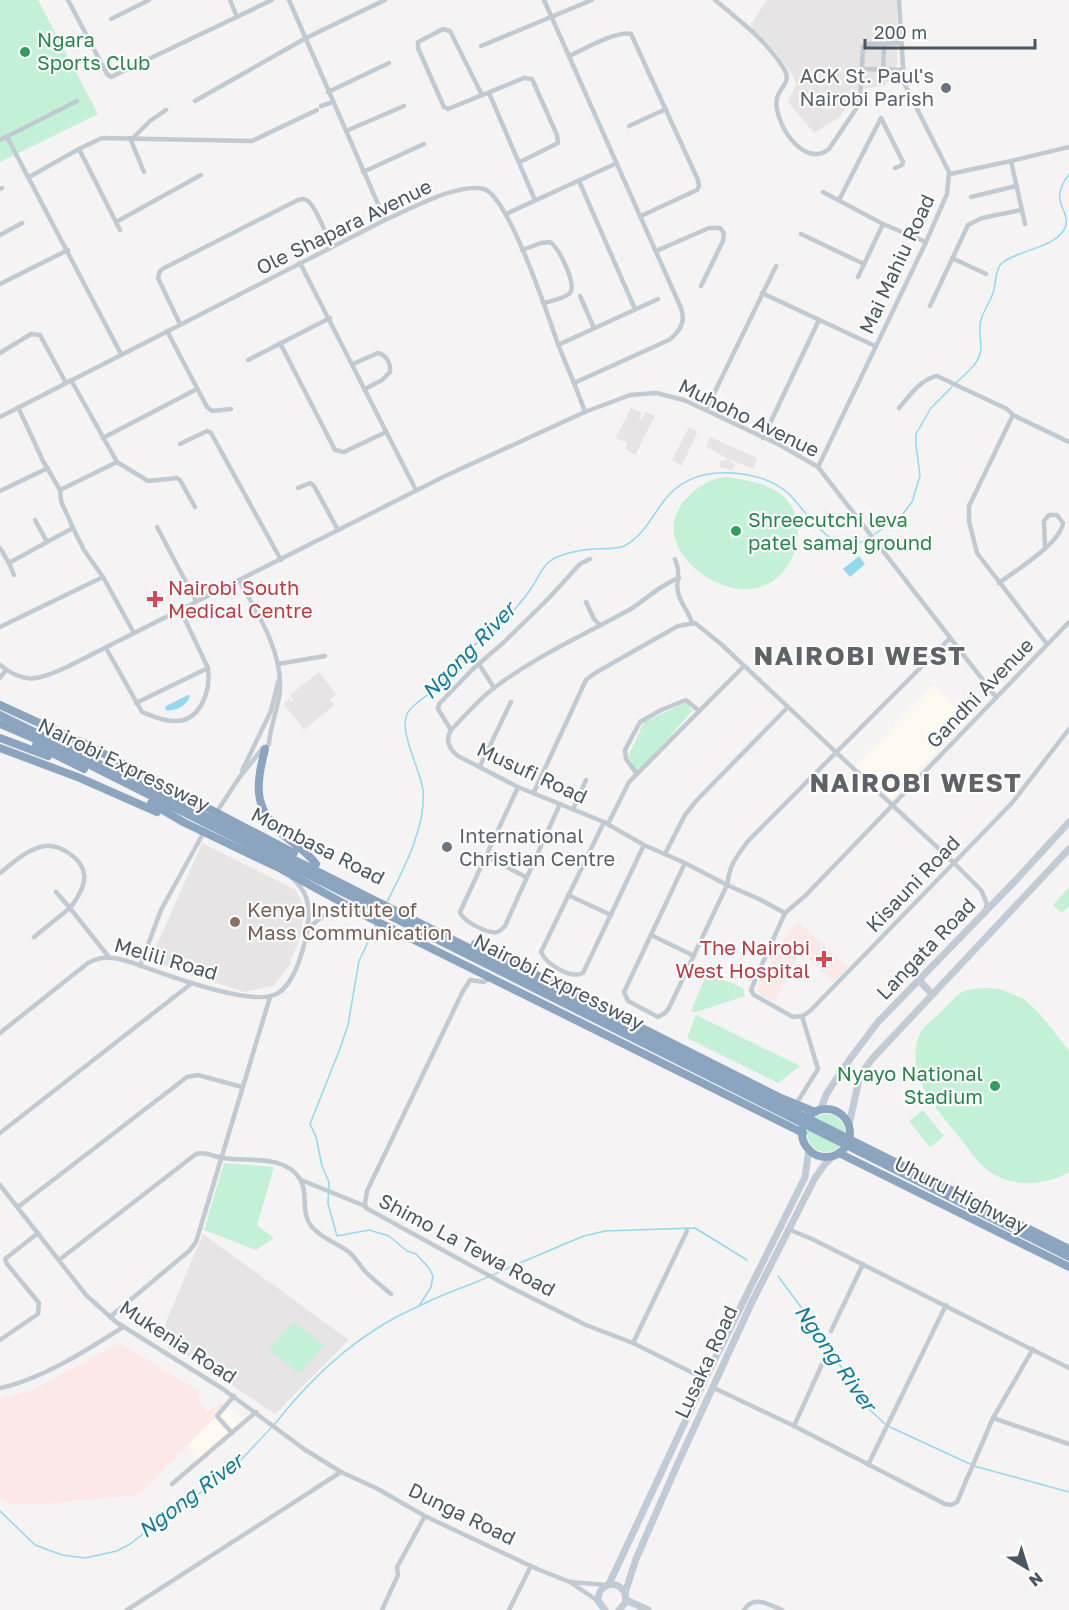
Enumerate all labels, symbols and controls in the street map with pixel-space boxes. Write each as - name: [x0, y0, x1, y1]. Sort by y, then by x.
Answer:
- scale bar: [865, 12, 1034, 50]
- text: 200 m: [874, 21, 927, 43]
- place label: Ngara Sports Club: [37, 27, 150, 74]
- marker: Ngara Sports Club: [18, 45, 32, 59]
- place label: ACK St. Paul's Nairobi Parish: [800, 63, 934, 110]
- marker: ACK St. Paul's Nairobi Parish: [939, 81, 953, 95]
- street label: Ole Shapara Avenue: [252, 173, 435, 279]
- street label: Mai Mahiu Road: [853, 190, 939, 337]
- street label: Muhoho Avenue: [675, 373, 824, 462]
- place label: Shreecutchi leva patel samaj ground: [748, 507, 932, 554]
- marker: Shreecutchi leva patel samaj ground: [729, 524, 743, 538]
- place label: Nairobi South Medical Centre: [168, 575, 313, 622]
- marker: Nairobi South Medical Centre: [146, 590, 164, 608]
- water label: Ngong River: [416, 595, 523, 704]
- street label: Gandhi Avenue: [921, 632, 1038, 752]
- district label: NAIROBI WEST: [754, 640, 966, 671]
- street label: Nairobi Expressway: [35, 712, 214, 816]
- street label: Musufi Road: [474, 736, 591, 808]
- district label: NAIROBI WEST: [810, 767, 1022, 798]
- street label: Mombasa Road: [248, 801, 389, 889]
- place label: International Christian Centre: [459, 823, 615, 870]
- street label: Kisauni Road: [860, 830, 964, 937]
- marker: International Christian Centre: [440, 840, 454, 854]
- street label: Langata Road: [871, 893, 980, 1004]
- place label: Kenya Institute of Mass Communication: [247, 897, 452, 944]
- marker: Kenya Institute of Mass Communication: [228, 915, 242, 929]
- street label: Nairobi Expressway: [470, 928, 649, 1034]
- street label: Melili Road: [112, 932, 221, 984]
- place label: The Nairobi West Hospital: [675, 935, 810, 982]
- marker: The Nairobi West Hospital: [815, 950, 833, 968]
- place label: Nyayo National Stadium: [837, 1061, 983, 1108]
- marker: Nyayo National Stadium: [988, 1079, 1002, 1093]
- street label: Uhuru Highway: [891, 1150, 1032, 1238]
- street label: Shimo La Tewa Road: [375, 1187, 560, 1301]
- street label: Mukenia Road: [115, 1294, 242, 1388]
- water label: Ngong River: [790, 1299, 884, 1418]
- street label: Lusaka Road: [669, 1301, 742, 1422]
- water label: Ngong River: [133, 1446, 250, 1543]
- street label: Dunga Road: [405, 1477, 520, 1549]
- north arrow: [997, 1538, 1057, 1598]
- text: N: [1025, 1568, 1047, 1591]

